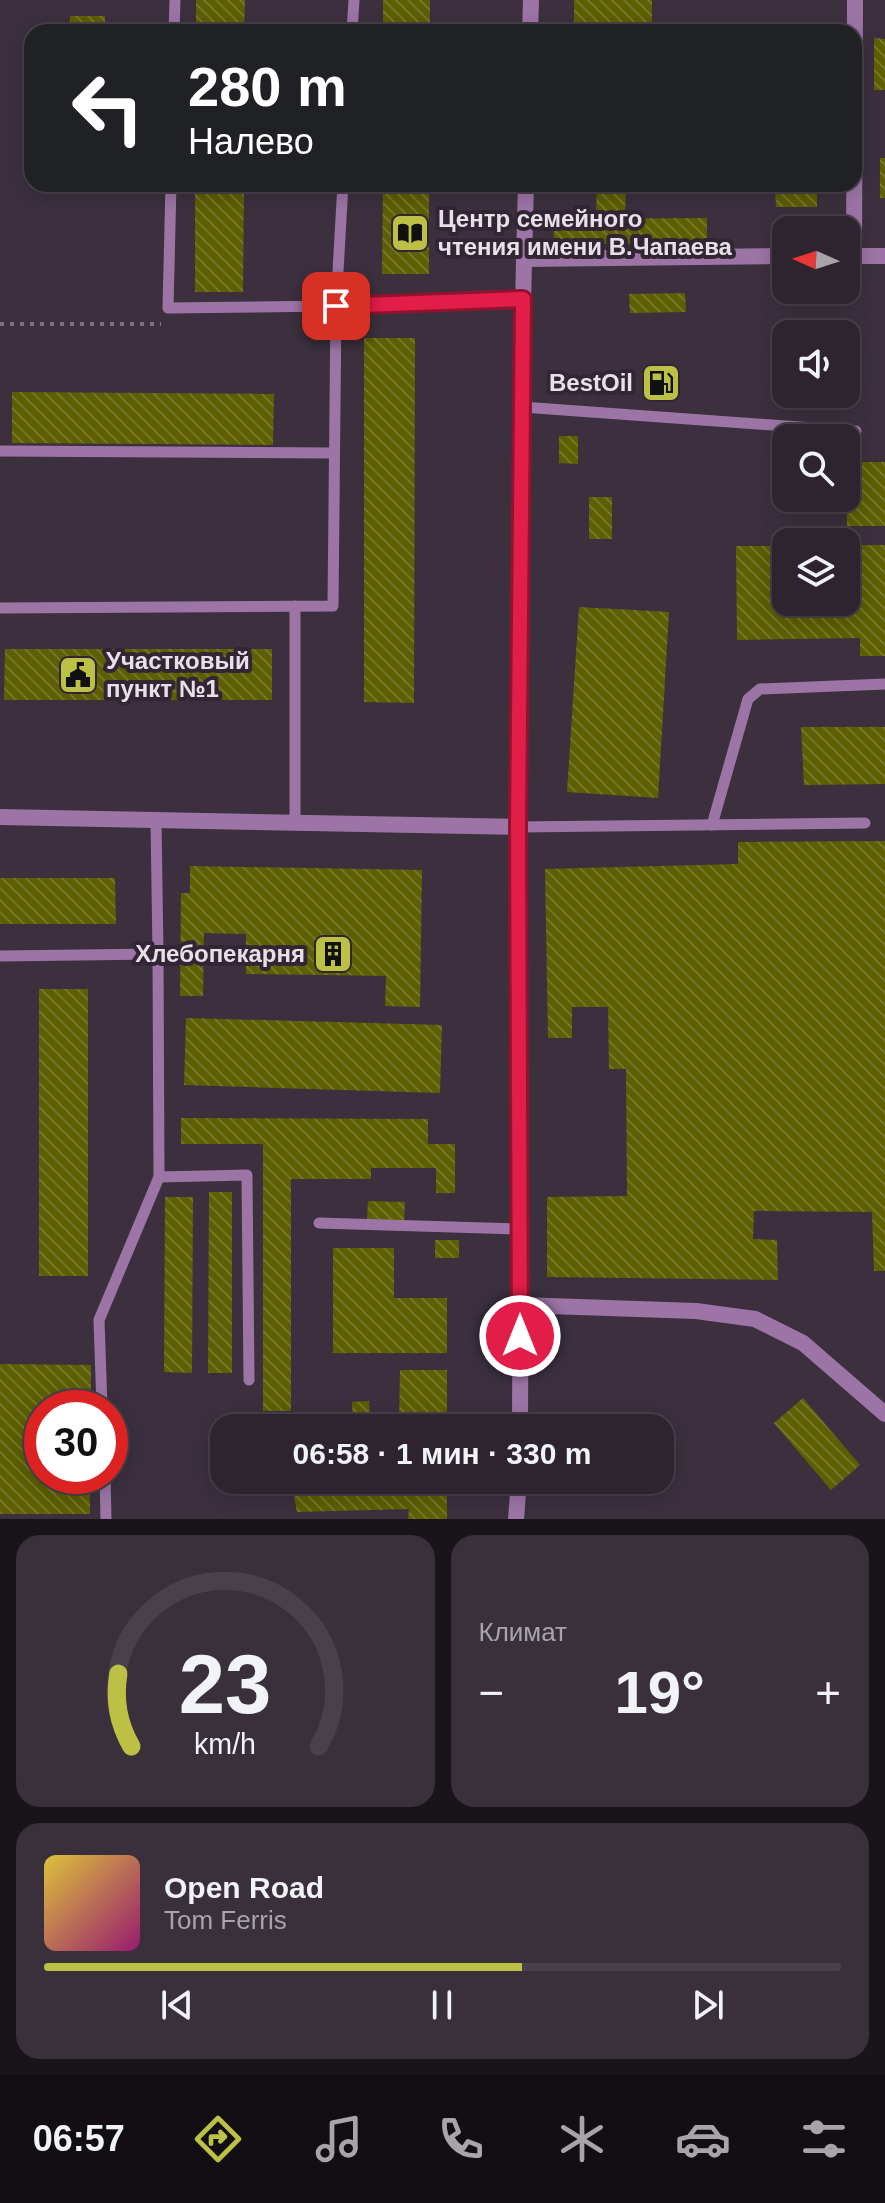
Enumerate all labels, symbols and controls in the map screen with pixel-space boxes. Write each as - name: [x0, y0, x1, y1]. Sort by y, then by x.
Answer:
- text: 280 m: [188, 55, 347, 118]
- icon: left: [56, 56, 160, 160]
- text: Налево: [188, 121, 314, 162]
- place label: Центр семейного чтения имени В.Чапаева: [438, 205, 733, 260]
- library icon: Центр семейного чтения имени В.Чапаева: [389, 212, 431, 254]
- north arrow: [772, 216, 860, 304]
- map controls: [772, 216, 860, 616]
- pin: [302, 272, 370, 340]
- icon: arrive: [314, 284, 358, 328]
- button: sound: [772, 320, 860, 408]
- fuel station icon: BestOil: [640, 362, 682, 404]
- place label: BestOil: [549, 369, 633, 396]
- button: search: [772, 424, 860, 512]
- button: layers: [772, 528, 860, 616]
- place label: Участковый пункт №1: [106, 647, 250, 702]
- public building icon: Участковый пункт №1: [57, 654, 99, 696]
- building icon: Хлебопекарня: [312, 933, 354, 975]
- place label: Хлебопекарня: [135, 940, 305, 967]
- position arrow: [478, 1294, 562, 1378]
- speed limit sign: 30: [24, 1390, 128, 1494]
- text: 06:58 · 1 мин · 330 m: [293, 1437, 591, 1470]
- text: Климат: [479, 1617, 567, 1647]
- text: 23: [179, 1638, 272, 1731]
- text: 19°: [614, 1659, 705, 1726]
- text: −: [479, 1668, 504, 1717]
- text: +: [815, 1668, 841, 1717]
- text: km/h: [194, 1728, 256, 1760]
- text: Open Road: [164, 1871, 324, 1904]
- text: Tom Ferris: [164, 1905, 287, 1935]
- icon: previous: [155, 1983, 199, 2027]
- icon: pause: [420, 1983, 464, 2027]
- icon: next: [686, 1983, 730, 2027]
- icon: directions: [190, 2111, 246, 2167]
- icon: music: [311, 2111, 367, 2167]
- icon: phone: [433, 2111, 489, 2167]
- icon: climate: [554, 2111, 610, 2167]
- icon: car: [675, 2111, 731, 2167]
- icon: filters: [796, 2111, 852, 2167]
- text: 06:57: [33, 2118, 125, 2159]

